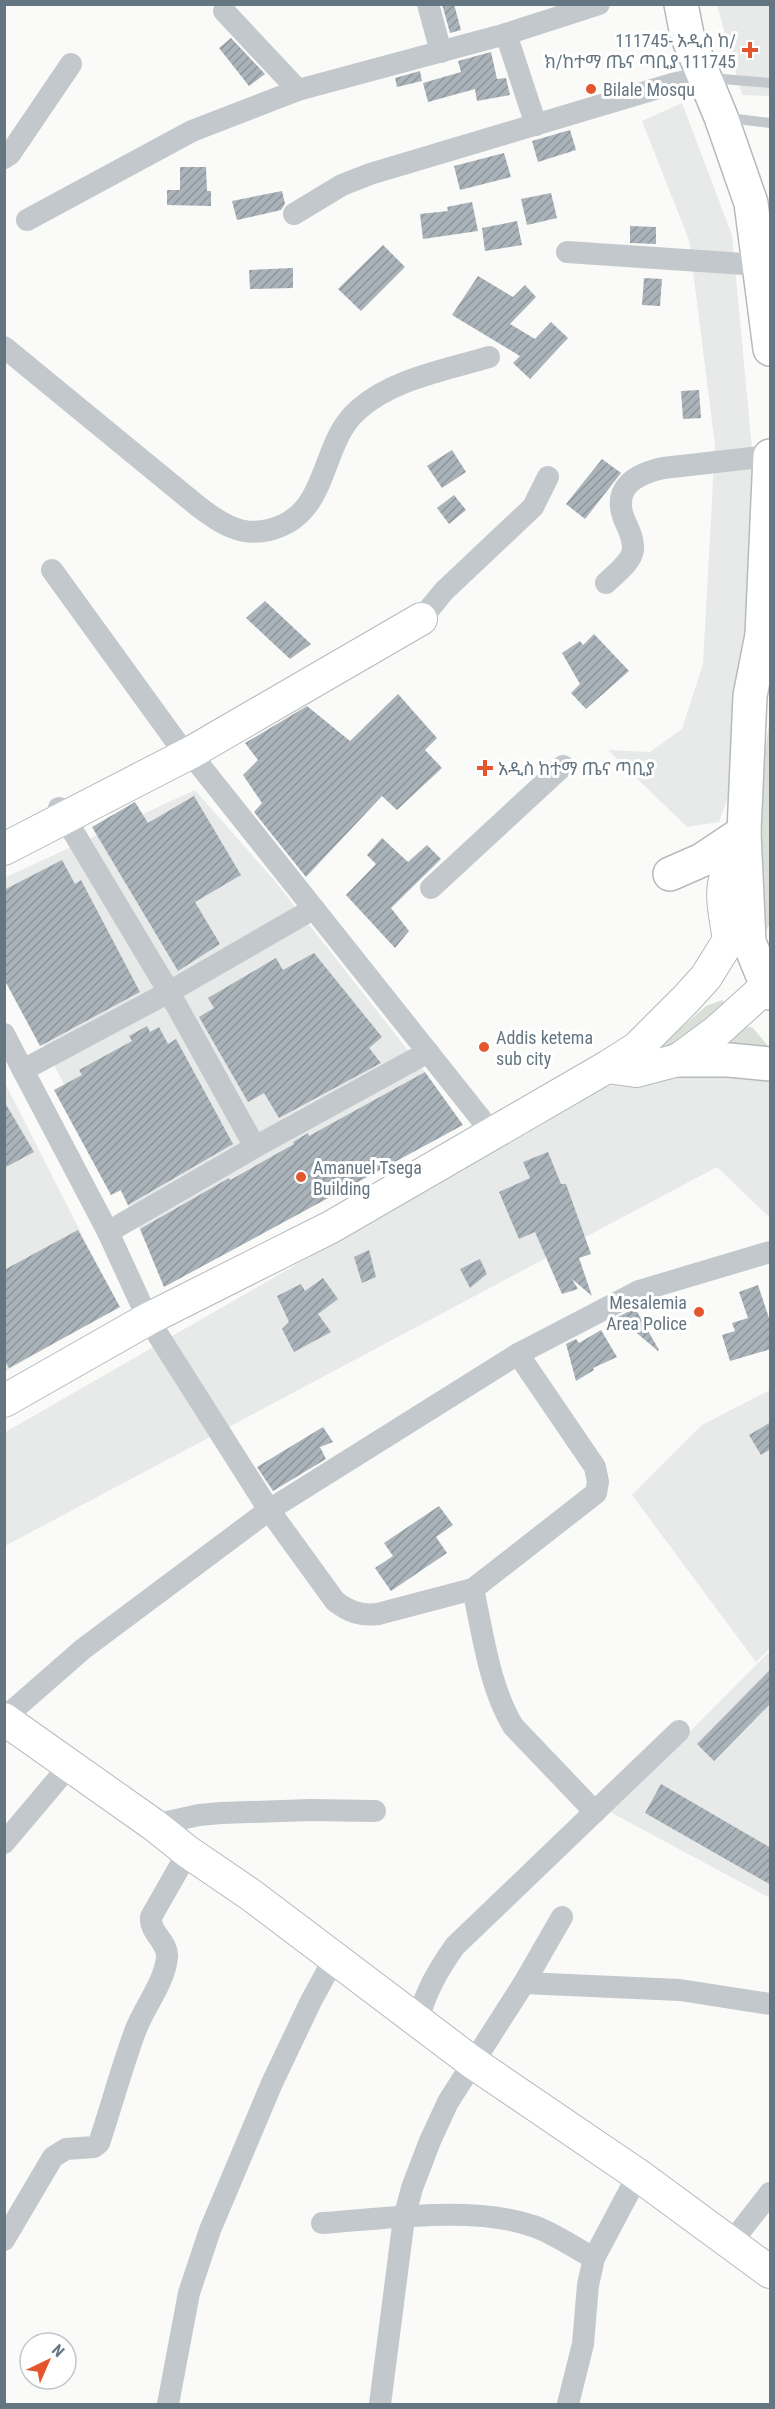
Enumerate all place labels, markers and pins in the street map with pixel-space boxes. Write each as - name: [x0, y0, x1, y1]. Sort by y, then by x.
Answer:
- place label: 111745- አዲስ ከ/ ክ/ከተማ ጤና ጣቢያ 111745: [544, 30, 736, 72]
- marker: 111745- አዲስ ከ/ ክ/ከተማ ጤና ጣቢያ 111745: [741, 41, 759, 59]
- place label: Bilale Mosqu: [603, 79, 695, 100]
- marker: Bilale Mosqu: [584, 82, 598, 96]
- place label: አዲስ ከተማ ጤና ጣቢያ: [498, 758, 655, 779]
- marker: አዲስ ከተማ ጤና ጣቢያ: [476, 759, 494, 777]
- place label: Addis ketema sub city: [496, 1027, 593, 1069]
- marker: Addis ketema sub city: [477, 1040, 491, 1054]
- place label: Amanuel Tsega Building: [313, 1157, 422, 1199]
- marker: Amanuel Tsega Building: [294, 1170, 308, 1184]
- place label: Mesalemia Area Police: [606, 1292, 687, 1334]
- marker: Mesalemia Area Police: [692, 1305, 706, 1319]

